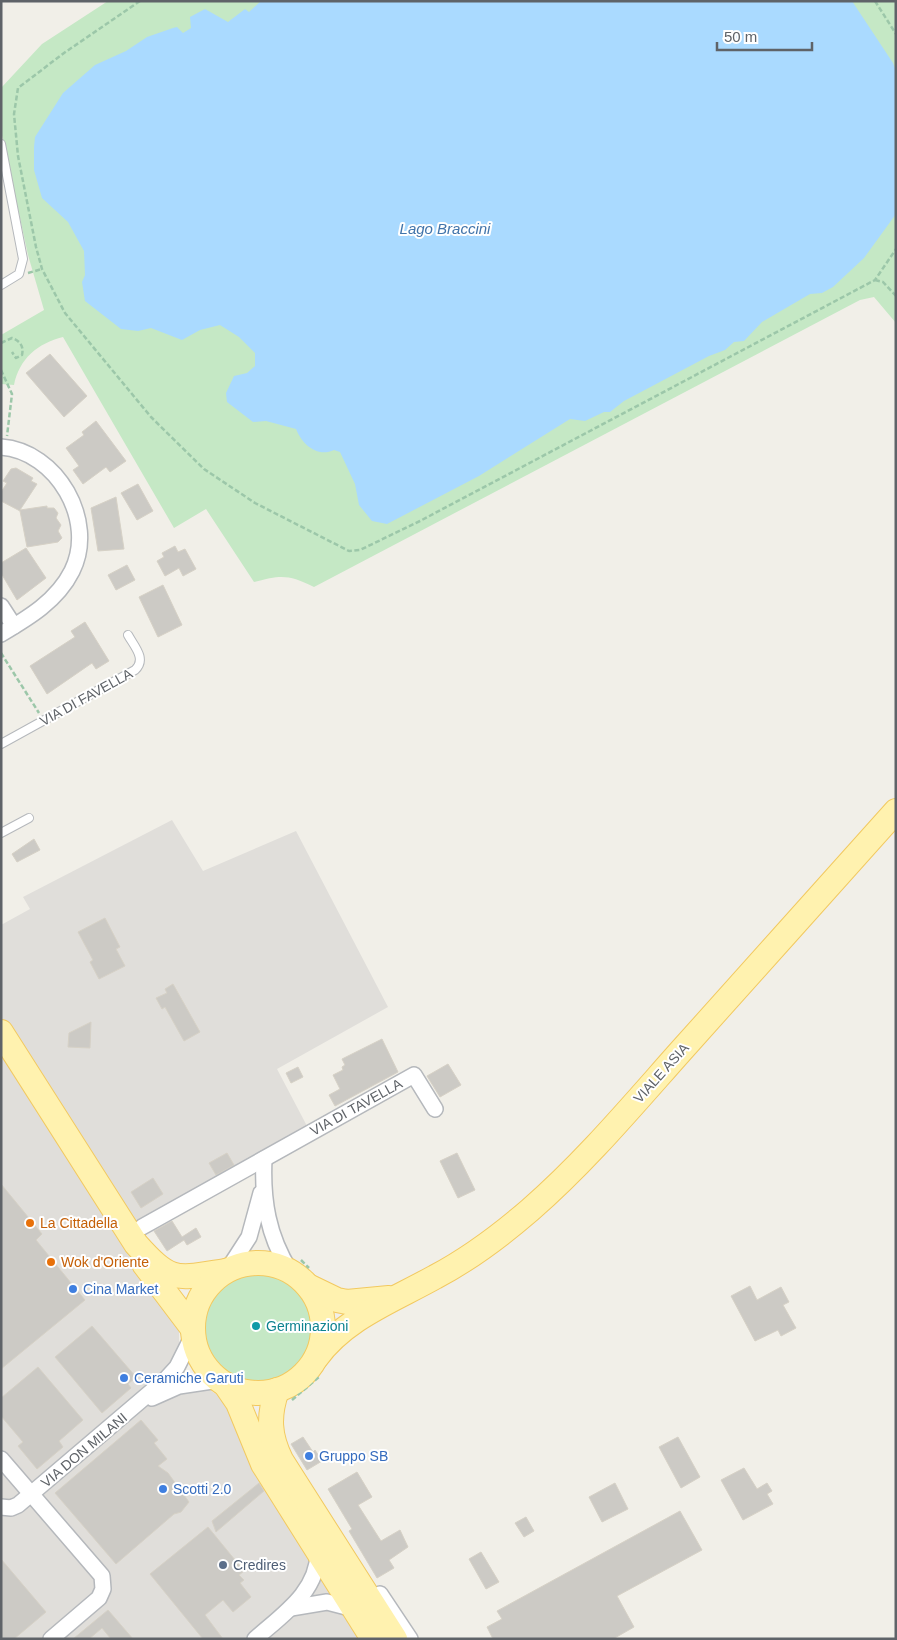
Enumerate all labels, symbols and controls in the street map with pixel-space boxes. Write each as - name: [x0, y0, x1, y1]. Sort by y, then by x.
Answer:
- scale bar: [717, 20, 812, 52]
- text: 50 m: [724, 28, 757, 45]
- water label: Lago Braccini: [400, 220, 491, 237]
- street label: VIA DI FAVELLA: [37, 665, 136, 729]
- street label: VIALE ASIA: [630, 1039, 692, 1106]
- street label: VIA DI TAVELLA: [307, 1075, 405, 1139]
- place label: La Cittadella: [40, 1215, 118, 1231]
- marker: La Cittadella: [24, 1217, 36, 1229]
- place label: Wok d'Oriente: [61, 1254, 149, 1270]
- marker: Wok d'Oriente: [45, 1256, 57, 1268]
- place label: Cina Market: [83, 1281, 159, 1297]
- marker: Cina Market: [67, 1283, 79, 1295]
- place label: Germinazioni: [266, 1318, 348, 1334]
- marker: Germinazioni: [250, 1320, 262, 1332]
- place label: Ceramiche Garuti: [134, 1370, 244, 1386]
- marker: Ceramiche Garuti: [118, 1372, 130, 1384]
- street label: VIA DON MILANI: [38, 1409, 130, 1491]
- place label: Gruppo SB: [319, 1448, 388, 1464]
- marker: Gruppo SB: [303, 1450, 315, 1462]
- place label: Scotti 2.0: [173, 1481, 232, 1497]
- marker: Scotti 2.0: [157, 1483, 169, 1495]
- place label: Credires: [233, 1557, 286, 1573]
- marker: Credires: [217, 1559, 229, 1571]

